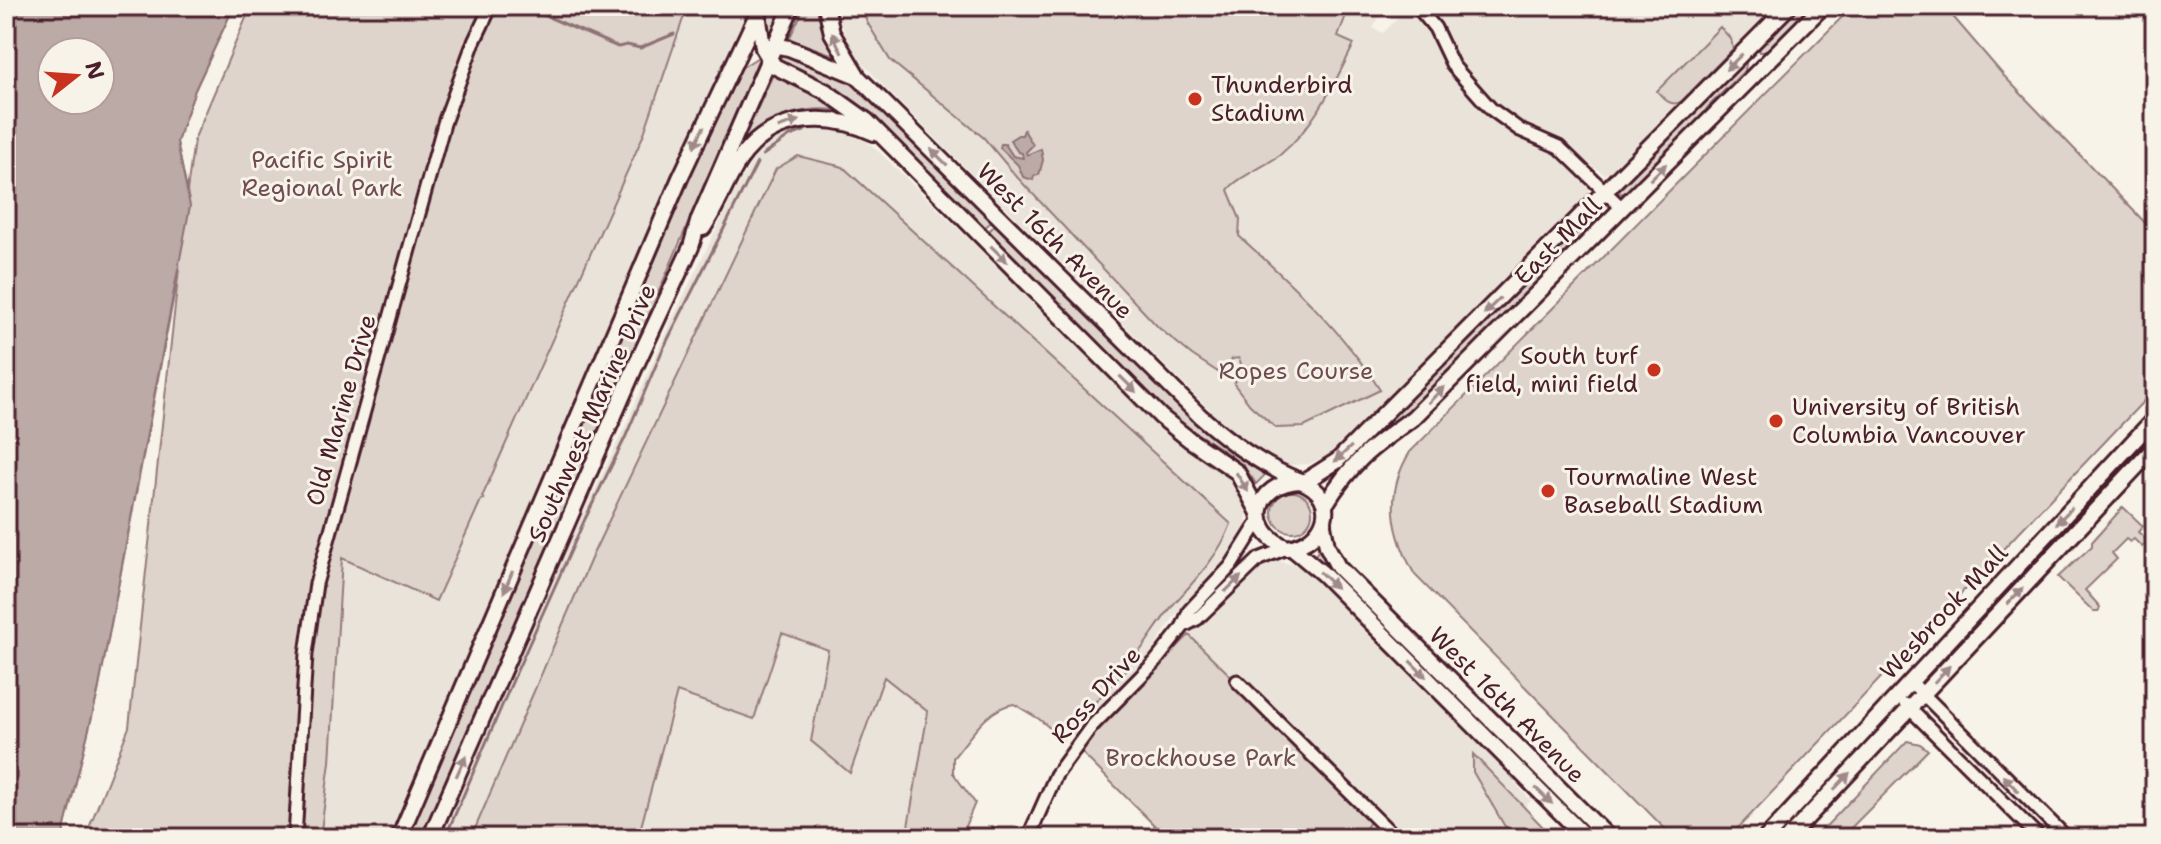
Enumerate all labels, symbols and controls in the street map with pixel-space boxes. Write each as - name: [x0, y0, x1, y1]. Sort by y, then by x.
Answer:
- one-way arrow: [830, 31, 844, 54]
- north arrow: [36, 36, 116, 116]
- one-way arrow: [1726, 52, 1744, 71]
- text: N: [78, 58, 111, 83]
- place label: Thunderbird Stadium: [1211, 69, 1352, 129]
- marker: Thunderbird Stadium: [1186, 90, 1204, 108]
- one-way arrow: [777, 118, 801, 130]
- one-way arrow: [693, 125, 706, 149]
- park label: Pacific Spirit Regional Park: [241, 144, 403, 204]
- one-way arrow: [930, 148, 949, 167]
- street label: West 16th Avenue: [970, 156, 1140, 326]
- one-way arrow: [1648, 163, 1667, 182]
- street label: East Mall: [1507, 190, 1609, 292]
- one-way arrow: [989, 244, 1008, 263]
- street label: Southwest Marine Drive: [521, 279, 663, 547]
- one-way arrow: [1483, 296, 1502, 315]
- street label: Old Marine Drive: [298, 311, 384, 509]
- place label: South turf field, mini field: [1465, 340, 1639, 400]
- park label: Ropes Course: [1218, 355, 1374, 387]
- marker: South turf field, mini field: [1645, 361, 1663, 379]
- one-way arrow: [1118, 374, 1137, 393]
- one-way arrow: [1426, 386, 1445, 405]
- place label: University of British Columbia Vancouver: [1792, 391, 2026, 451]
- marker: University of British Columbia Vancouver: [1767, 412, 1785, 430]
- one-way arrow: [1334, 445, 1353, 463]
- place label: Tourmaline West Baseball Stadium: [1564, 461, 1763, 521]
- one-way arrow: [1235, 471, 1249, 493]
- marker: Tourmaline West Baseball Stadium: [1539, 482, 1557, 500]
- one-way arrow: [2055, 506, 2074, 525]
- street label: Wesbrook Mall: [1873, 537, 2016, 687]
- one-way arrow: [502, 570, 515, 594]
- one-way arrow: [1318, 570, 1337, 588]
- one-way arrow: [1223, 576, 1242, 594]
- one-way arrow: [2005, 587, 2023, 606]
- street label: West 16th Avenue: [1422, 620, 1592, 790]
- street label: Ross Drive: [1044, 640, 1148, 750]
- one-way arrow: [1408, 659, 1426, 678]
- one-way arrow: [1933, 665, 1951, 684]
- park label: Brockhouse Park: [1105, 742, 1297, 774]
- one-way arrow: [454, 755, 467, 778]
- one-way arrow: [1832, 772, 1850, 791]
- one-way arrow: [2002, 775, 2021, 794]
- one-way arrow: [1534, 786, 1553, 805]

